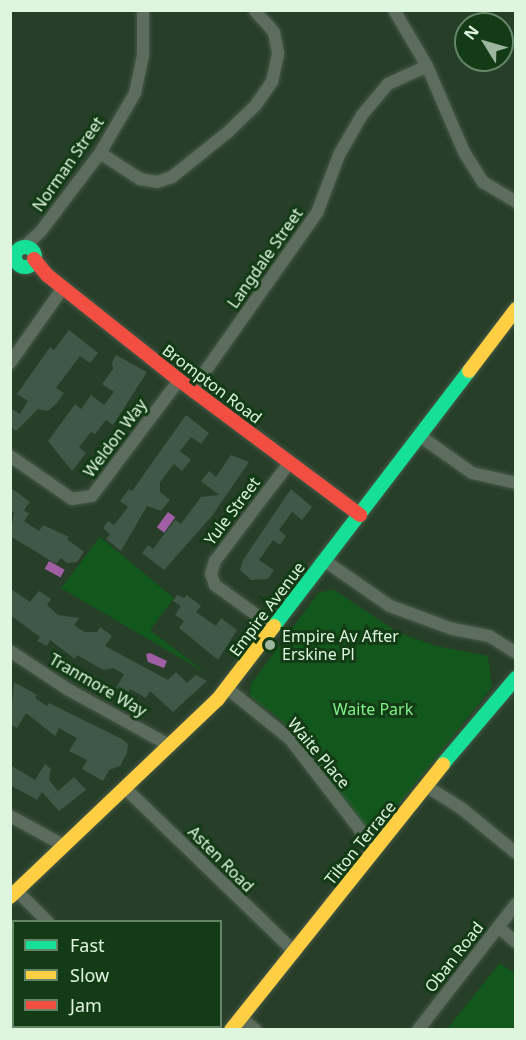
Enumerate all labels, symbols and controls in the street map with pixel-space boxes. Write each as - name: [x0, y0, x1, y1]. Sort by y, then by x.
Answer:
- north arrow: [454, 12, 514, 72]
- text: N: [459, 21, 484, 44]
- street label: Norman Street: [28, 113, 108, 215]
- street label: Langdale Street: [223, 204, 307, 312]
- street label: Brompton Road: [159, 340, 265, 428]
- street label: Weldon Way: [79, 395, 151, 481]
- street label: Yule Street: [200, 473, 264, 549]
- street label: Empire Avenue: [225, 558, 309, 660]
- place label: Empire Av After Erskine Pl: [282, 626, 399, 664]
- marker: Empire Av After Erskine Pl: [263, 638, 277, 652]
- street label: Tranmore Way: [46, 649, 150, 721]
- park label: Waite Park: [333, 699, 413, 719]
- street label: Waite Place: [284, 714, 354, 792]
- street label: Tilton Terrace: [320, 797, 400, 889]
- street label: Asten Road: [184, 822, 258, 896]
- street label: Oban Road: [421, 918, 487, 996]
- legend: [12, 920, 222, 1028]
- text: Fast: [70, 933, 105, 957]
- text: Slow: [70, 963, 109, 987]
- text: Jam: [70, 993, 102, 1017]

